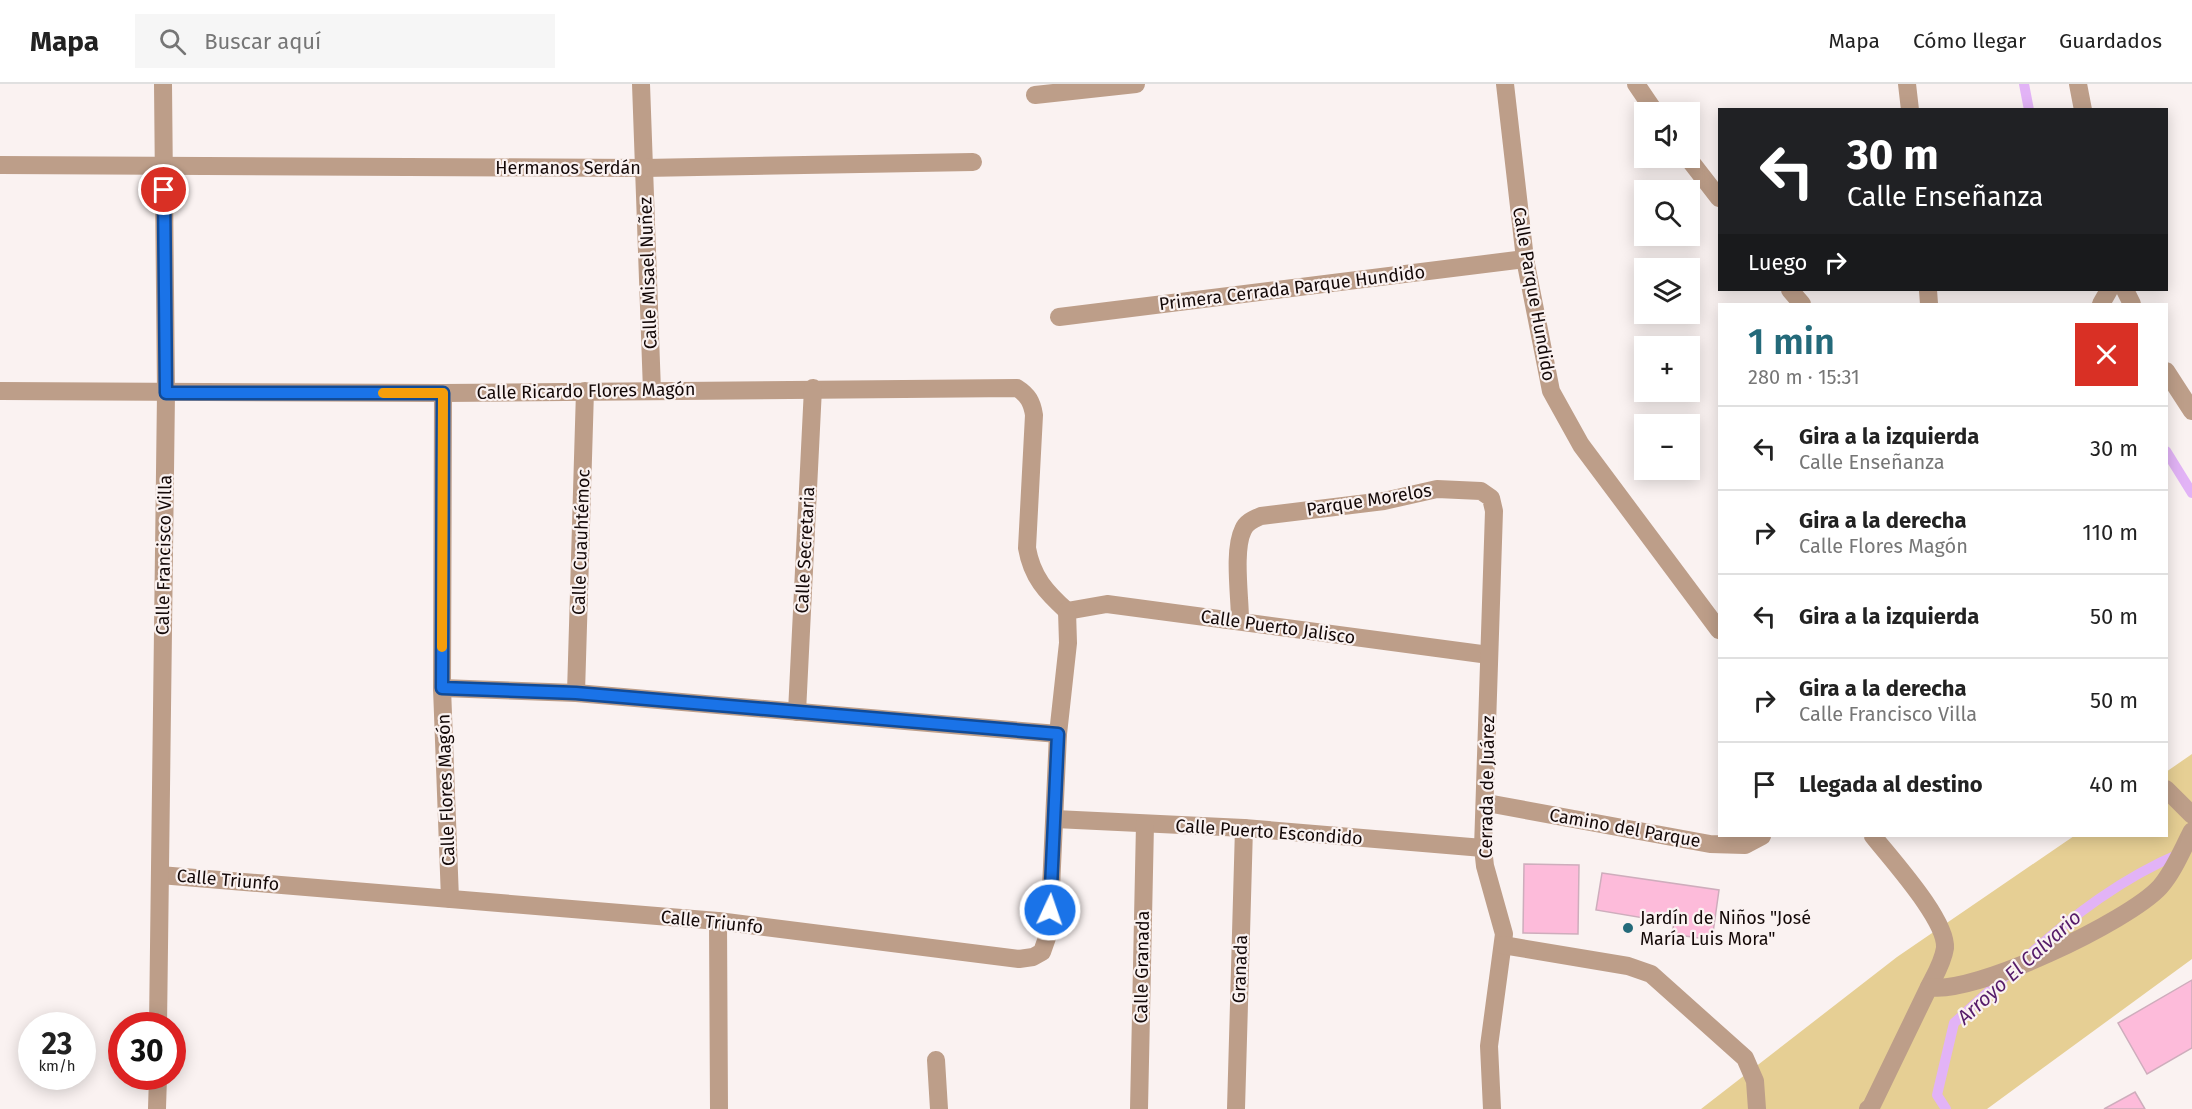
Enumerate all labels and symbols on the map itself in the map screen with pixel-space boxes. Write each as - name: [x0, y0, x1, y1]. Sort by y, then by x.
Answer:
- street label: Hermanos Serdán: [495, 157, 641, 179]
- pin: [138, 164, 189, 215]
- street label: Calle Misael Nuñez: [634, 196, 662, 350]
- street label: Calle Parque Hundido: [1508, 205, 1560, 383]
- street label: Primera Cerrada Parque Hundido: [1158, 261, 1426, 315]
- street label: Calle Ricardo Flores Magón: [476, 378, 696, 404]
- street label: Calle Cuauhtémoc: [567, 468, 595, 615]
- street label: Calle Francisco Villa: [152, 475, 176, 635]
- street label: Parque Morelos: [1305, 479, 1433, 521]
- street label: Calle Secretaria: [791, 486, 819, 614]
- street label: Calle Puerto Jalisco: [1199, 605, 1357, 649]
- street label: Calle Flores Magón: [432, 714, 460, 866]
- street label: Cerrada de Juárez: [1475, 715, 1499, 859]
- street label: Camino del Parque: [1548, 804, 1702, 852]
- street label: Calle Puerto Escondido: [1175, 814, 1363, 850]
- street label: Calle Triunfo: [176, 865, 280, 895]
- position arrow: [1018, 878, 1082, 942]
- water label: Arroyo El Calvario: [1951, 905, 2086, 1030]
- street label: Calle Triunfo: [660, 906, 764, 938]
- place label: Jardín de Niños "José María Luis Mora": [1640, 907, 1811, 950]
- street label: Calle Granada: [1130, 910, 1154, 1024]
- marker: Jardín de Niños "José María Luis Mora": [1621, 921, 1635, 935]
- street label: Granada: [1228, 934, 1252, 1004]
- speed limit sign: 30: [108, 1012, 186, 1090]

